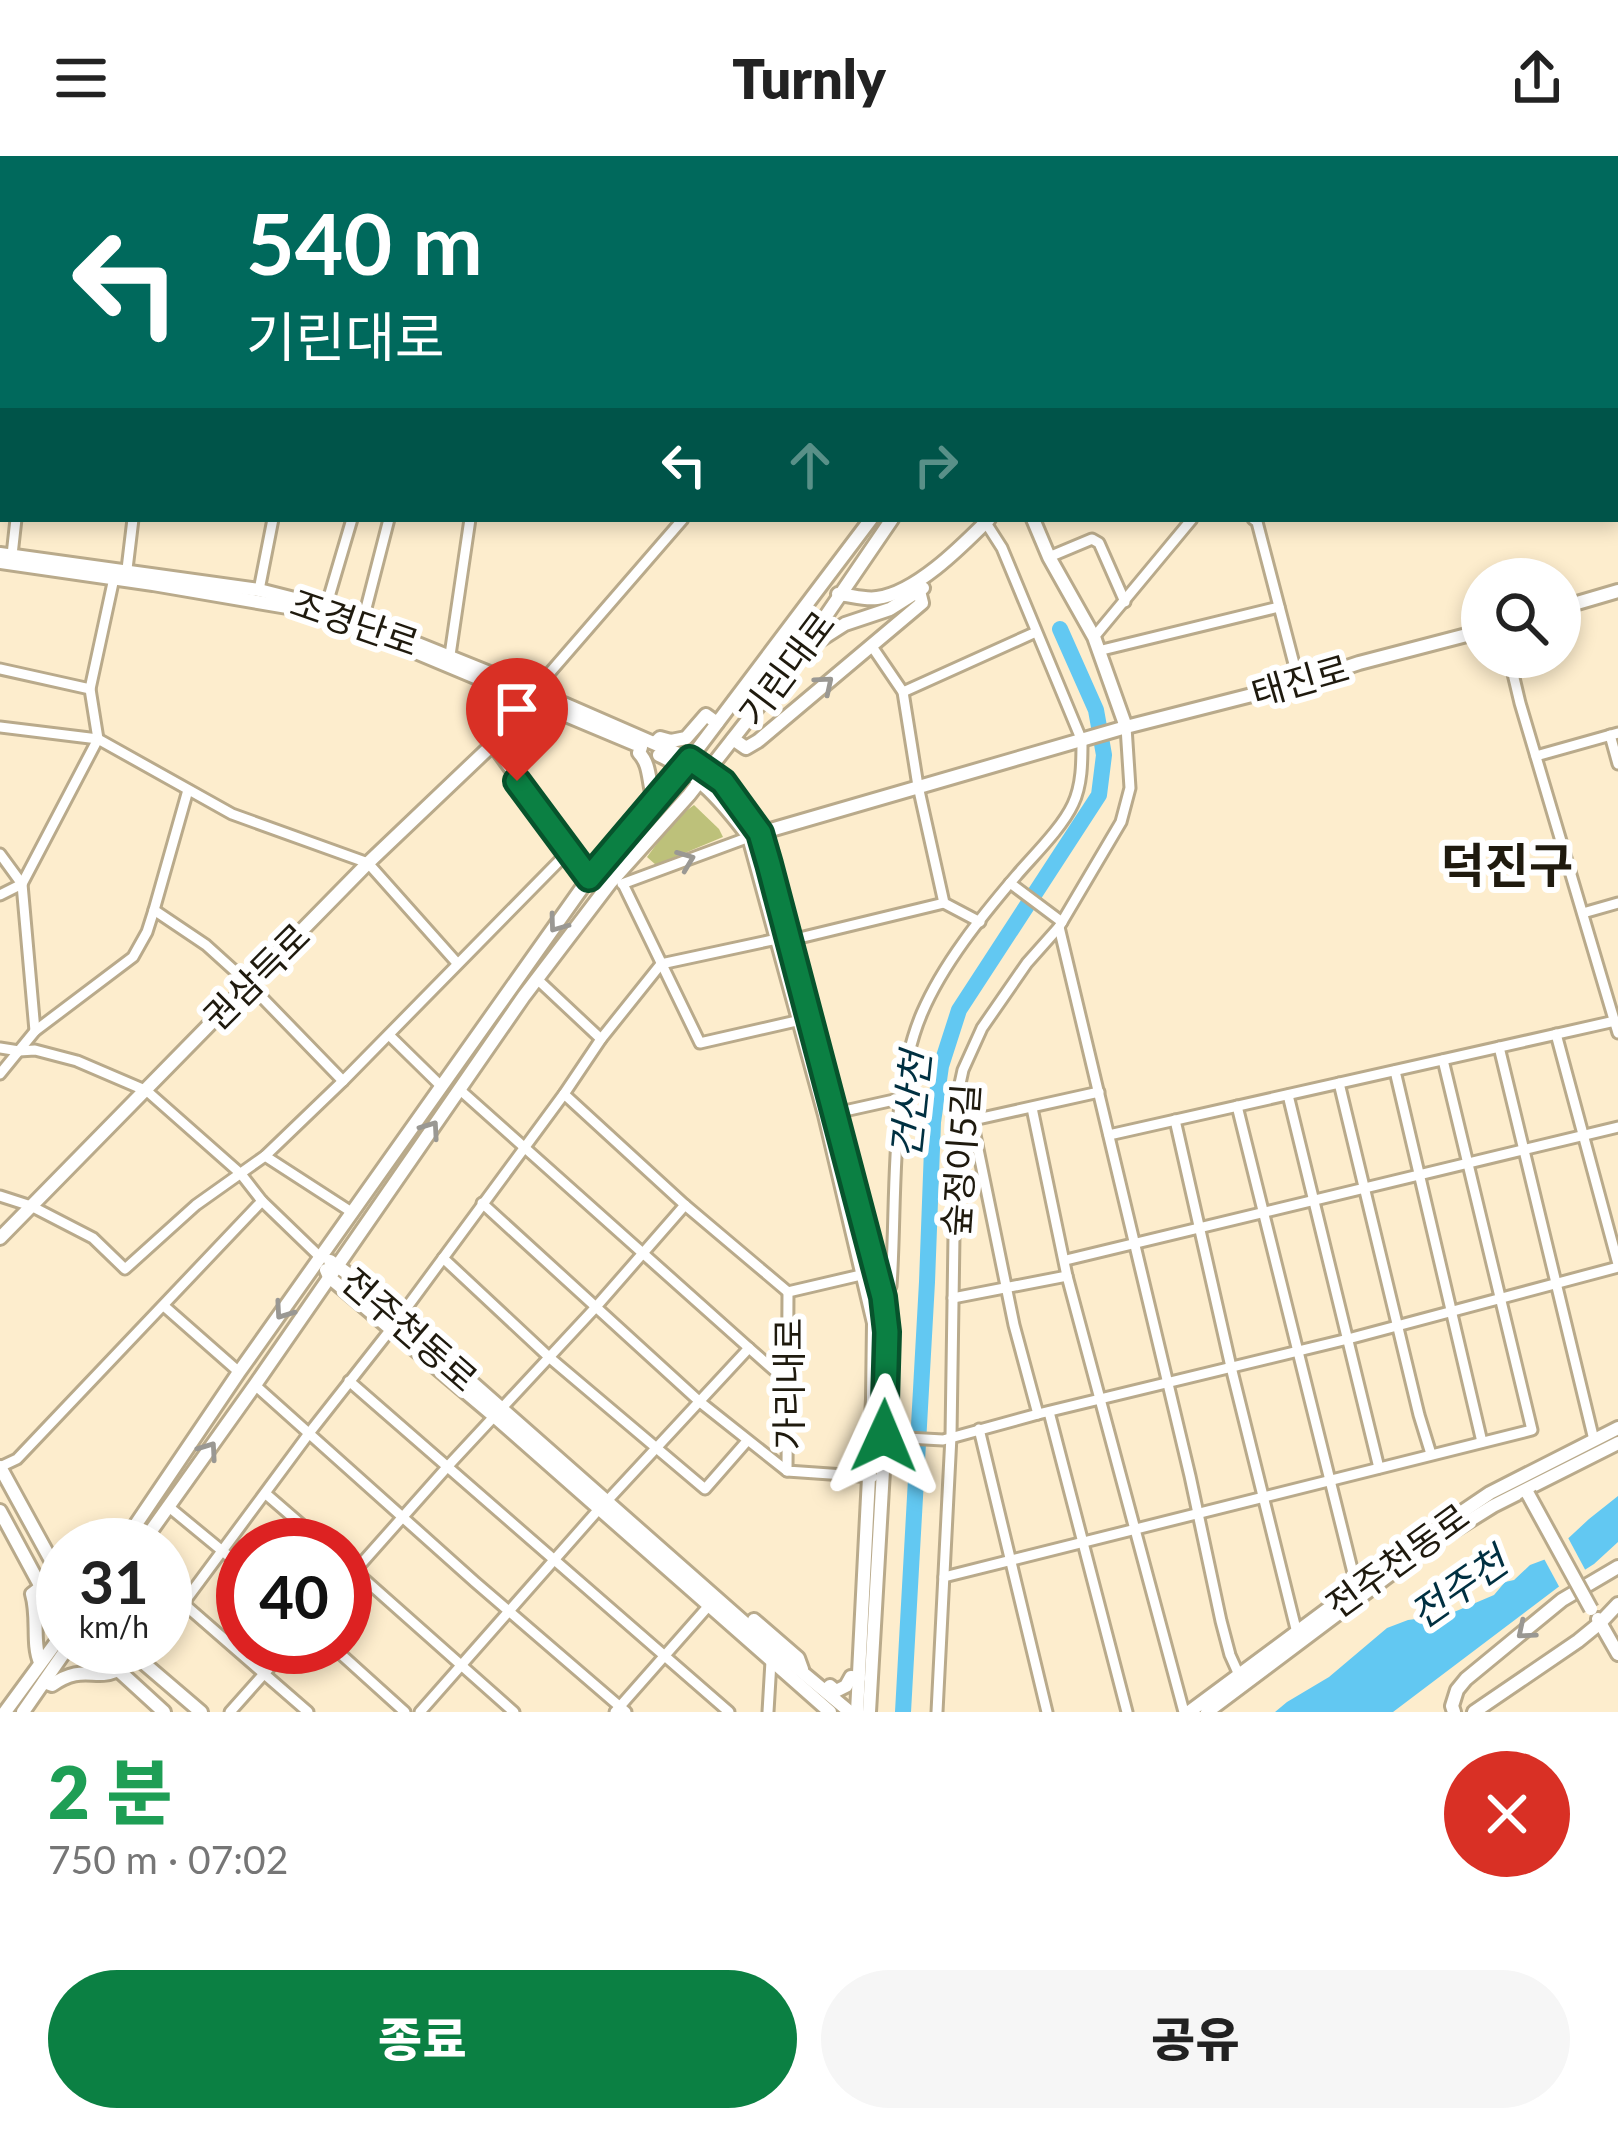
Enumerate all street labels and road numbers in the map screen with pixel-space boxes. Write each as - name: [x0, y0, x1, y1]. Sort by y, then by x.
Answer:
- street label: 조경단로: [285, 580, 425, 664]
- street label: 기린대로: [729, 602, 843, 734]
- street label: 태진로: [1246, 645, 1354, 715]
- street label: 권삼득로: [194, 914, 318, 1038]
- street label: 숲정이5길: [933, 1082, 987, 1238]
- street label: 전주천동로: [333, 1258, 487, 1400]
- street label: 가리내로: [766, 1318, 810, 1450]
- street label: 전주천동로: [1317, 1494, 1477, 1626]

